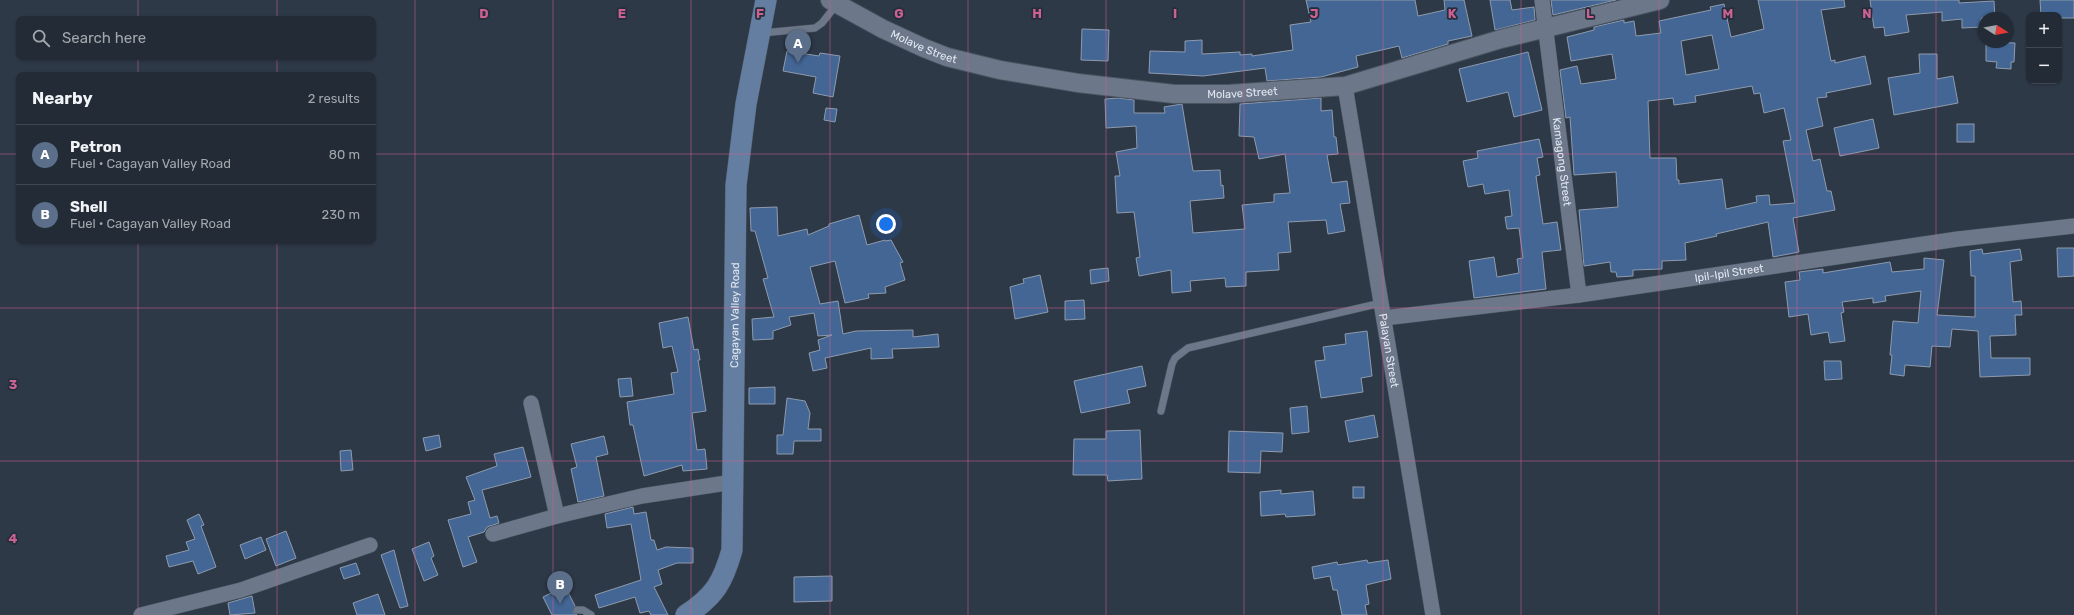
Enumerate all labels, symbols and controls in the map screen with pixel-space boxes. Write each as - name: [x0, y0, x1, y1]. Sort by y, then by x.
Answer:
- text: D: [479, 6, 489, 21]
- text: E: [618, 6, 626, 21]
- text: F: [756, 6, 764, 21]
- text: G: [894, 6, 904, 21]
- text: H: [1032, 6, 1042, 21]
- text: I: [1173, 6, 1177, 21]
- text: J: [1310, 6, 1318, 21]
- text: K: [1448, 6, 1457, 21]
- text: L: [1586, 6, 1594, 21]
- text: M: [1723, 6, 1733, 21]
- text: N: [1862, 6, 1872, 21]
- north arrow: [1978, 12, 2014, 48]
- map controls: [2026, 12, 2062, 84]
- button: +: [2026, 12, 2062, 48]
- search box: [16, 16, 376, 60]
- icon: search: [30, 27, 52, 49]
- street label: Molave Street: [889, 28, 959, 66]
- text: Search here: [62, 29, 146, 47]
- pin: A: [785, 30, 811, 63]
- button: −: [2026, 48, 2062, 84]
- street label: Molave Street: [1207, 85, 1279, 101]
- text: Nearby: [32, 88, 93, 108]
- text: 2 results: [308, 91, 360, 106]
- street label: Kamagong Street: [1550, 117, 1574, 208]
- text: Petron: [70, 138, 122, 156]
- text: A: [40, 147, 50, 162]
- text: 80 m: [329, 147, 360, 162]
- text: Fuel · Cagayan Valley Road: [70, 156, 231, 171]
- text: Shell: [70, 198, 107, 216]
- text: B: [40, 207, 50, 222]
- text: 230 m: [322, 207, 360, 222]
- your location: [876, 214, 896, 234]
- text: Fuel · Cagayan Valley Road: [70, 216, 231, 231]
- street label: Cagayan Valley Road: [728, 262, 742, 368]
- street label: Ipil-Ipil Street: [1694, 262, 1765, 285]
- street label: Palayan Street: [1376, 312, 1401, 389]
- text: 3: [9, 377, 18, 392]
- text: 4: [9, 531, 18, 546]
- pin: B: [547, 571, 573, 604]

